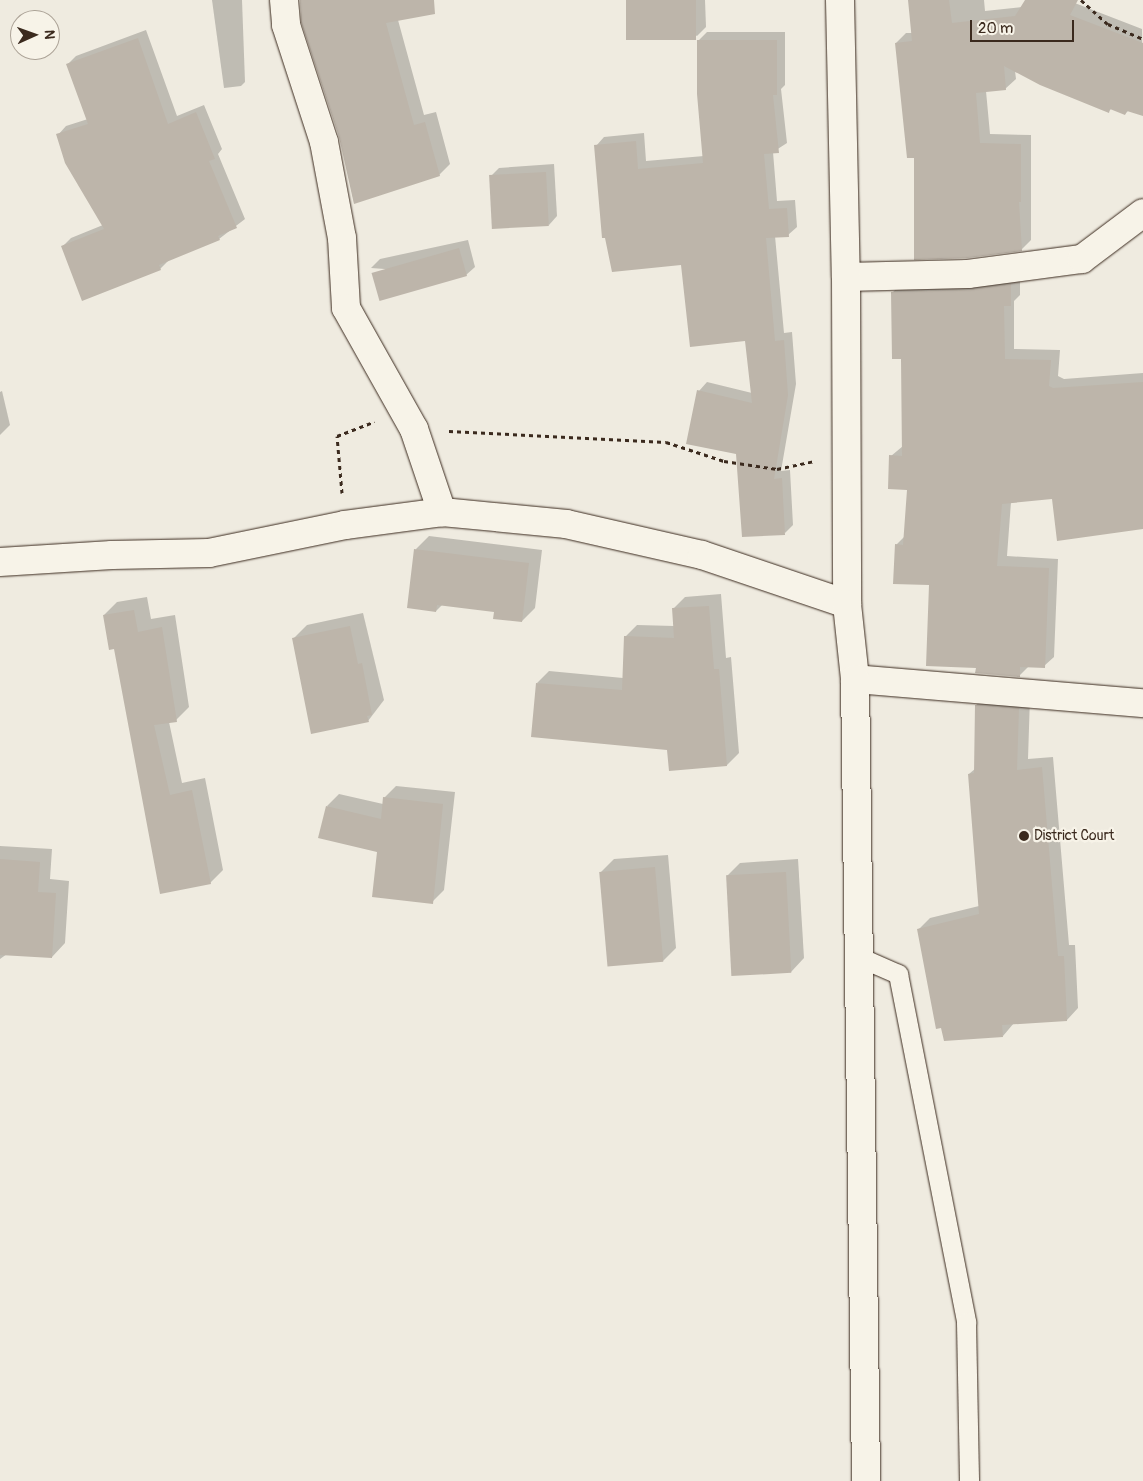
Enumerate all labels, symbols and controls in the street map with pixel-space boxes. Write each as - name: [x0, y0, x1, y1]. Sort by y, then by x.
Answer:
- north arrow: [10, 10, 60, 60]
- scale bar: [973, 10, 1077, 42]
- text: 20 m: [978, 19, 1013, 38]
- text: N: [41, 29, 58, 40]
- place label: District Court: [1034, 828, 1114, 844]
- marker: District Court: [1018, 830, 1030, 842]

